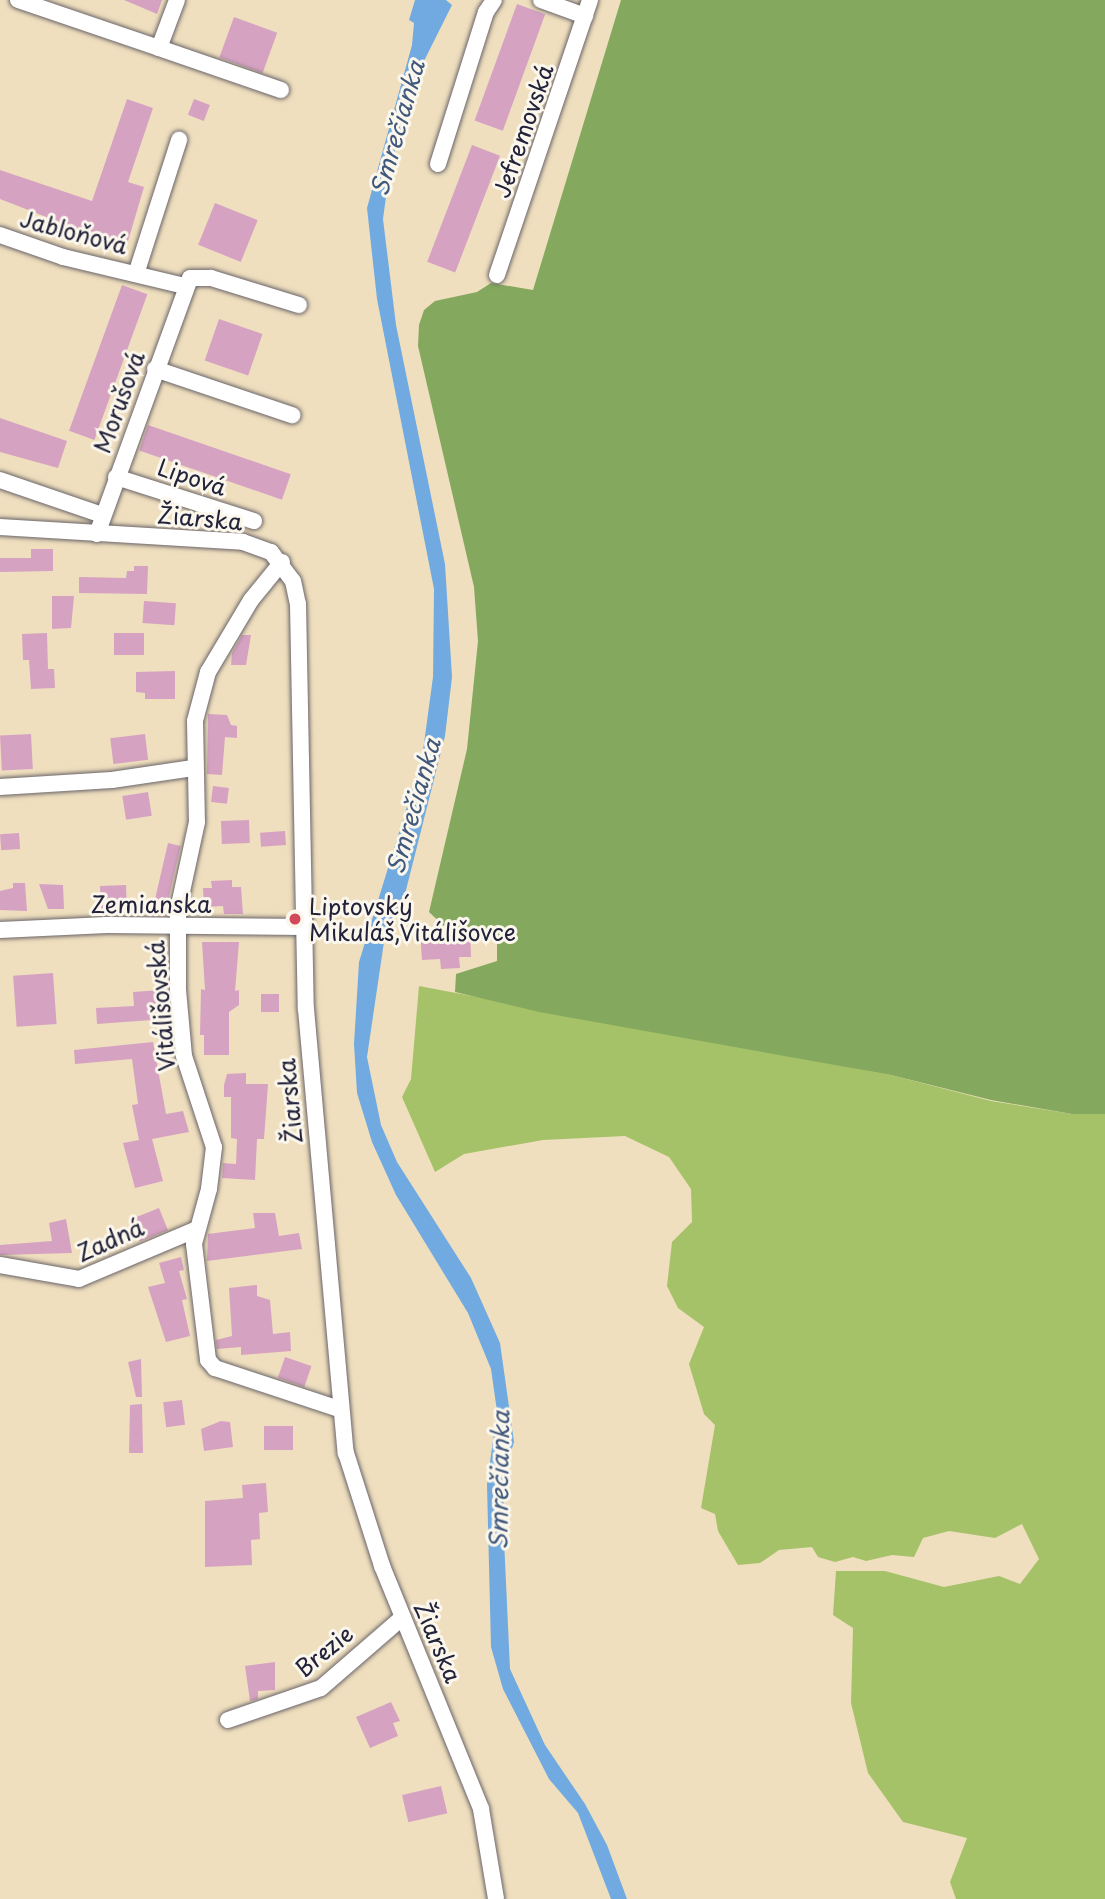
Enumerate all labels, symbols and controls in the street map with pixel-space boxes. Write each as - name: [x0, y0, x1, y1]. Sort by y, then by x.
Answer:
- water label: Smrečianka: [364, 57, 430, 199]
- street label: Jefremovská: [487, 61, 559, 201]
- street label: Jabloňová: [17, 204, 131, 260]
- street label: Morušová: [88, 347, 150, 457]
- street label: Lipová: [154, 453, 230, 501]
- street label: Žiarska: [156, 501, 244, 535]
- water label: Smrečianka: [380, 735, 446, 877]
- street label: Zemianska: [91, 890, 211, 918]
- place label: Liptovský Mikuláš,Vitálišovce: [309, 892, 516, 946]
- marker: Liptovský Mikuláš,Vitálišovce: [287, 911, 303, 927]
- street label: Vitálišovská: [142, 940, 180, 1072]
- street label: Žiarska: [273, 1057, 307, 1145]
- street label: Zadná: [72, 1213, 148, 1267]
- water label: Smrečianka: [483, 1410, 515, 1550]
- street label: Žiarska: [409, 1597, 467, 1687]
- street label: Brezie: [290, 1619, 358, 1683]

